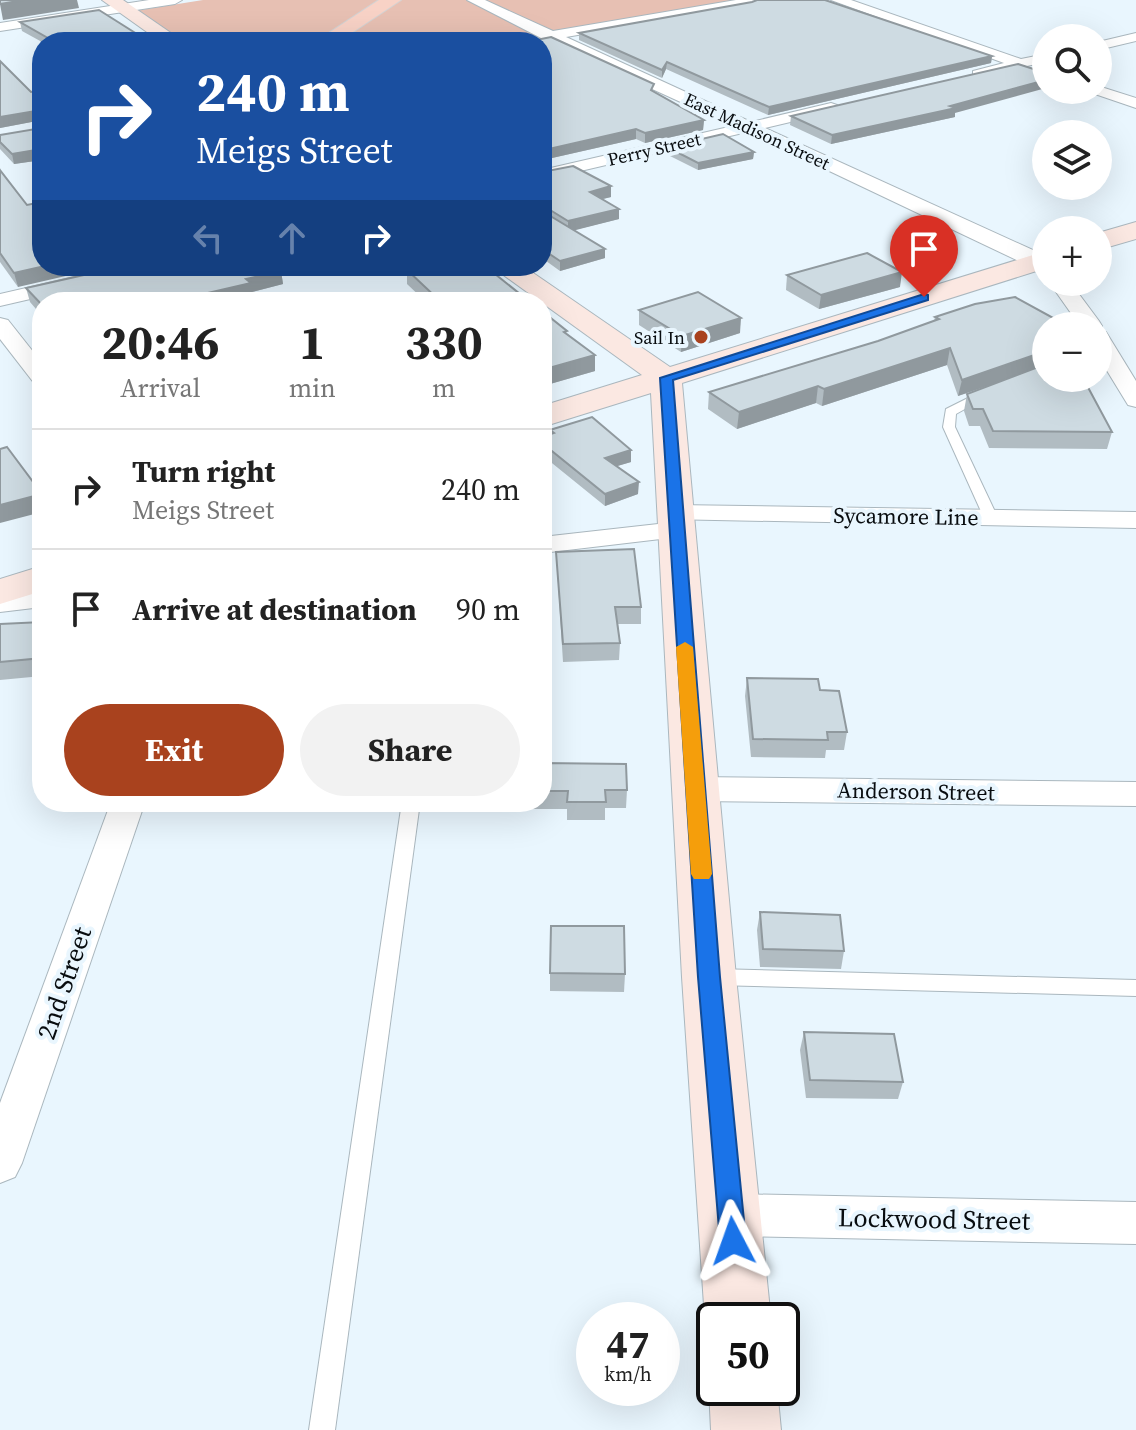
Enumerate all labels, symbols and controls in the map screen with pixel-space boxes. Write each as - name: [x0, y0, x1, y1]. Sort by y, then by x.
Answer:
- map controls: [1032, 24, 1112, 392]
- button: search: [1032, 24, 1112, 104]
- text: 240 m: [196, 53, 350, 130]
- icon: right: [64, 64, 168, 168]
- street label: East Madison Street: [680, 86, 834, 176]
- button: layers: [1032, 120, 1112, 200]
- text: Meigs Street: [196, 126, 393, 175]
- street label: Perry Street: [605, 126, 703, 172]
- pin: [890, 215, 958, 297]
- icon: left: [186, 216, 230, 260]
- icon: ahead: [270, 216, 314, 260]
- icon: right: [354, 216, 398, 260]
- button: +: [1032, 216, 1112, 296]
- icon: arrive: [902, 227, 946, 271]
- text: 20:46: [101, 309, 220, 375]
- text: 1: [299, 309, 325, 375]
- text: 330: [405, 309, 483, 375]
- button: −: [1032, 312, 1112, 392]
- place label: Sail In: [634, 325, 685, 350]
- marker: Sail In: [692, 328, 710, 346]
- text: Arrival: [120, 370, 201, 406]
- text: min: [289, 370, 336, 406]
- text: m: [432, 370, 456, 406]
- text: Turn right: [132, 451, 275, 492]
- icon: right: [64, 467, 108, 511]
- text: 240 m: [441, 469, 520, 510]
- text: Meigs Street: [132, 492, 274, 528]
- street label: Sycamore Line: [833, 500, 979, 532]
- icon: arrive: [64, 587, 108, 631]
- text: Arrive at destination: [132, 589, 417, 630]
- text: 90 m: [456, 589, 520, 630]
- button: Exit: [64, 704, 284, 796]
- button: Share: [300, 704, 520, 796]
- street label: Anderson Street: [837, 775, 996, 807]
- street label: 2nd Street: [28, 921, 100, 1044]
- position arrow: [691, 1199, 775, 1283]
- street label: Lockwood Street: [838, 1199, 1031, 1239]
- speed limit sign: 50: [696, 1302, 800, 1406]
- text: 47: [606, 1317, 650, 1371]
- text: km/h: [604, 1360, 652, 1388]

